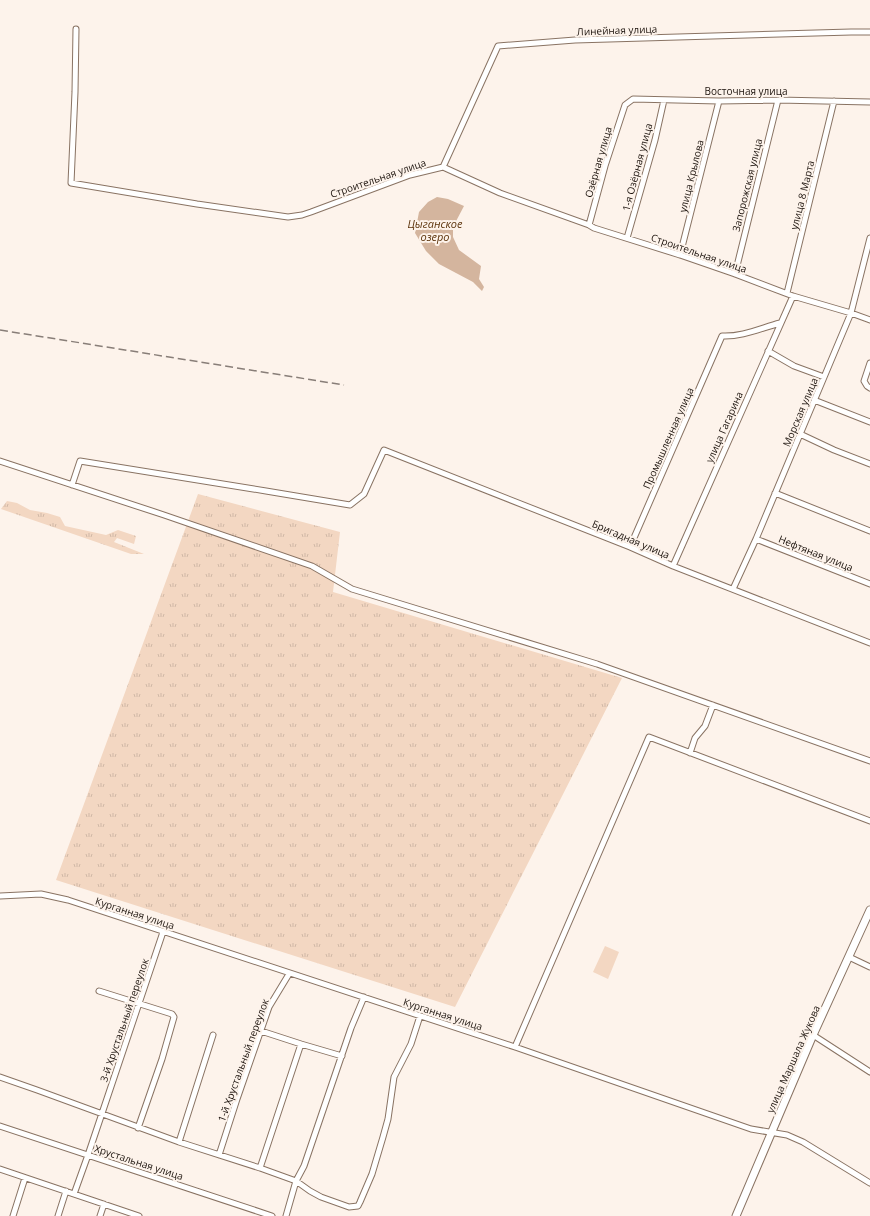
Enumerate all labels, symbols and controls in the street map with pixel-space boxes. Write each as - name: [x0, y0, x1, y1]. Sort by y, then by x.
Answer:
- street label: Линейная улица: [576, 22, 658, 38]
- street label: Восточная улица: [705, 84, 787, 98]
- street label: 1-я Озёрная улица: [619, 122, 655, 212]
- street label: Озёрная улица: [581, 125, 615, 199]
- street label: Запорожская улица: [729, 137, 765, 233]
- street label: улица Крылова: [675, 138, 707, 214]
- street label: Строительная улица: [328, 155, 428, 201]
- street label: улица 8 Марта: [787, 159, 817, 231]
- water label: Цыганское озеро: [407, 216, 463, 244]
- street label: Строительная улица: [649, 230, 749, 276]
- street label: Морская улица: [779, 375, 821, 449]
- street label: Промышленная улица: [639, 385, 697, 491]
- street label: улица Гагарина: [702, 389, 746, 465]
- street label: Бригадная улица: [590, 516, 672, 562]
- street label: Нефтяная улица: [777, 532, 855, 574]
- street label: Курганная улица: [94, 894, 176, 932]
- street label: 3-й Хрустальный переулок: [96, 956, 152, 1084]
- street label: Курганная улица: [402, 995, 484, 1033]
- street label: 1-й Хрустальный переулок: [214, 996, 272, 1123]
- street label: улица Маршала Жукова: [763, 1003, 823, 1115]
- street label: Хрустальная улица: [93, 1141, 185, 1183]

